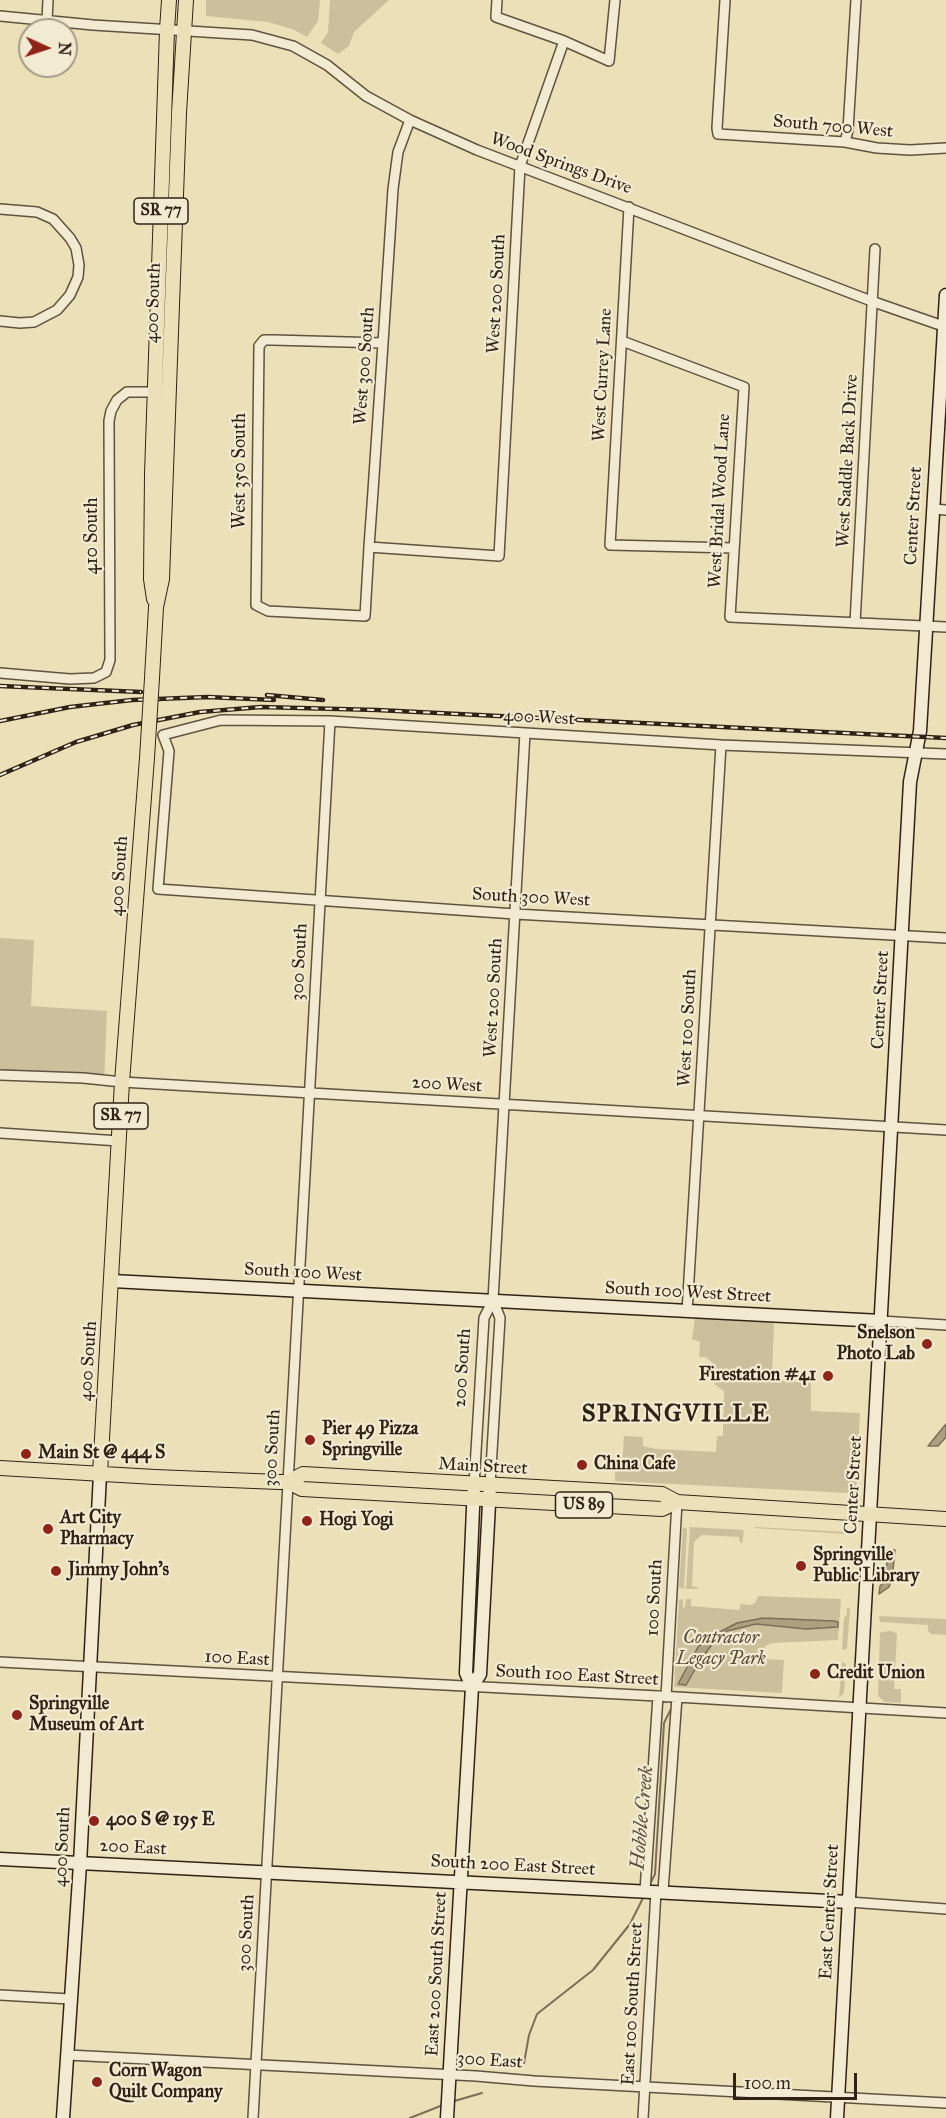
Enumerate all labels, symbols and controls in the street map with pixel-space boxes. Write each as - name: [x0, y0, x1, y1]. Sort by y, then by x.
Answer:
- north arrow: [18, 18, 78, 78]
- text: N: [55, 42, 74, 56]
- street label: South 700 West: [772, 111, 894, 143]
- street label: Wood Springs Drive: [487, 128, 635, 200]
- road number: SR 77: [134, 198, 188, 224]
- street label: West 200 South: [483, 234, 511, 354]
- street label: 400 South: [142, 262, 166, 344]
- street label: West 300 South: [350, 306, 380, 426]
- street label: West Currey Lane: [589, 308, 617, 442]
- street label: West Saddle Back Drive: [833, 374, 863, 548]
- street label: West 350 South: [230, 413, 252, 529]
- street label: West Bridal Wood Lane: [705, 413, 735, 589]
- street label: Center Street: [901, 466, 927, 566]
- street label: 410 South: [82, 498, 104, 574]
- street label: 400 West: [503, 705, 575, 731]
- street label: 400 South: [106, 835, 134, 917]
- street label: South 300 West: [471, 884, 591, 912]
- street label: 300 South: [287, 923, 313, 1001]
- street label: West 200 South: [480, 938, 508, 1058]
- street label: Center Street: [868, 950, 894, 1050]
- street label: West 100 South: [674, 968, 702, 1088]
- street label: 200 West: [411, 1072, 483, 1098]
- road number: SR 77: [94, 1103, 148, 1129]
- street label: South 100 West: [243, 1259, 363, 1287]
- street label: South 100 West Street: [604, 1278, 772, 1308]
- street label: 400 South: [75, 1320, 103, 1402]
- place label: Snelson Photo Lab: [836, 1323, 915, 1366]
- street label: 200 South: [449, 1328, 477, 1408]
- marker: Snelson Photo Lab: [920, 1337, 934, 1351]
- place label: Firestation #41: [699, 1365, 816, 1387]
- marker: Firestation #41: [821, 1369, 835, 1383]
- district label: SPRINGVILLE: [582, 1401, 770, 1429]
- street label: 300 South: [260, 1409, 286, 1487]
- place label: Pier 49 Pizza Springville: [322, 1419, 418, 1462]
- marker: Pier 49 Pizza Springville: [303, 1433, 317, 1447]
- street label: Center Street: [841, 1435, 867, 1535]
- place label: Main St @ 444 S: [38, 1443, 165, 1465]
- marker: Main St @ 444 S: [19, 1447, 33, 1461]
- street label: Main Street: [438, 1454, 528, 1480]
- place label: China Cafe: [594, 1454, 676, 1476]
- marker: China Cafe: [575, 1458, 589, 1472]
- road number: US 89: [556, 1492, 612, 1518]
- place label: Art City Pharmacy: [60, 1508, 133, 1550]
- place label: Hogi Yogi: [319, 1510, 394, 1532]
- marker: Hogi Yogi: [300, 1514, 314, 1528]
- marker: Art City Pharmacy: [41, 1522, 55, 1536]
- place label: Springville Public Library: [813, 1545, 919, 1588]
- street label: 100 South: [642, 1559, 668, 1637]
- marker: Springville Public Library: [794, 1559, 808, 1573]
- place label: Jimmy John's: [68, 1560, 169, 1582]
- marker: Jimmy John's: [49, 1564, 63, 1578]
- park label: Contractor Legacy Park: [676, 1628, 766, 1670]
- street label: 100 East: [204, 1647, 270, 1671]
- street label: South 100 East Street: [495, 1661, 659, 1691]
- place label: Credit Union: [827, 1663, 925, 1685]
- marker: Credit Union: [808, 1667, 822, 1681]
- place label: Springville Museum of Art: [29, 1694, 144, 1736]
- marker: Springville Museum of Art: [10, 1708, 24, 1722]
- water label: Hobble Creek: [626, 1765, 660, 1871]
- street label: 400 South: [50, 1806, 76, 1888]
- place label: 400 S @ 195 E: [106, 1810, 215, 1832]
- marker: 400 S @ 195 E: [87, 1814, 101, 1828]
- street label: 200 East: [99, 1835, 167, 1861]
- street label: East Center Street: [816, 1844, 844, 1980]
- street label: South 200 East Street: [430, 1851, 596, 1881]
- street label: East 200 South Street: [422, 1891, 452, 2057]
- street label: 300 South: [234, 1894, 260, 1972]
- street label: East 100 South Street: [618, 1922, 648, 2086]
- street label: 300 East: [457, 2048, 523, 2074]
- place label: Corn Wagon Quilt Company: [109, 2061, 222, 2104]
- scale bar: [736, 2061, 860, 2099]
- text: 100 m: [744, 2072, 791, 2094]
- marker: Corn Wagon Quilt Company: [90, 2075, 104, 2089]

